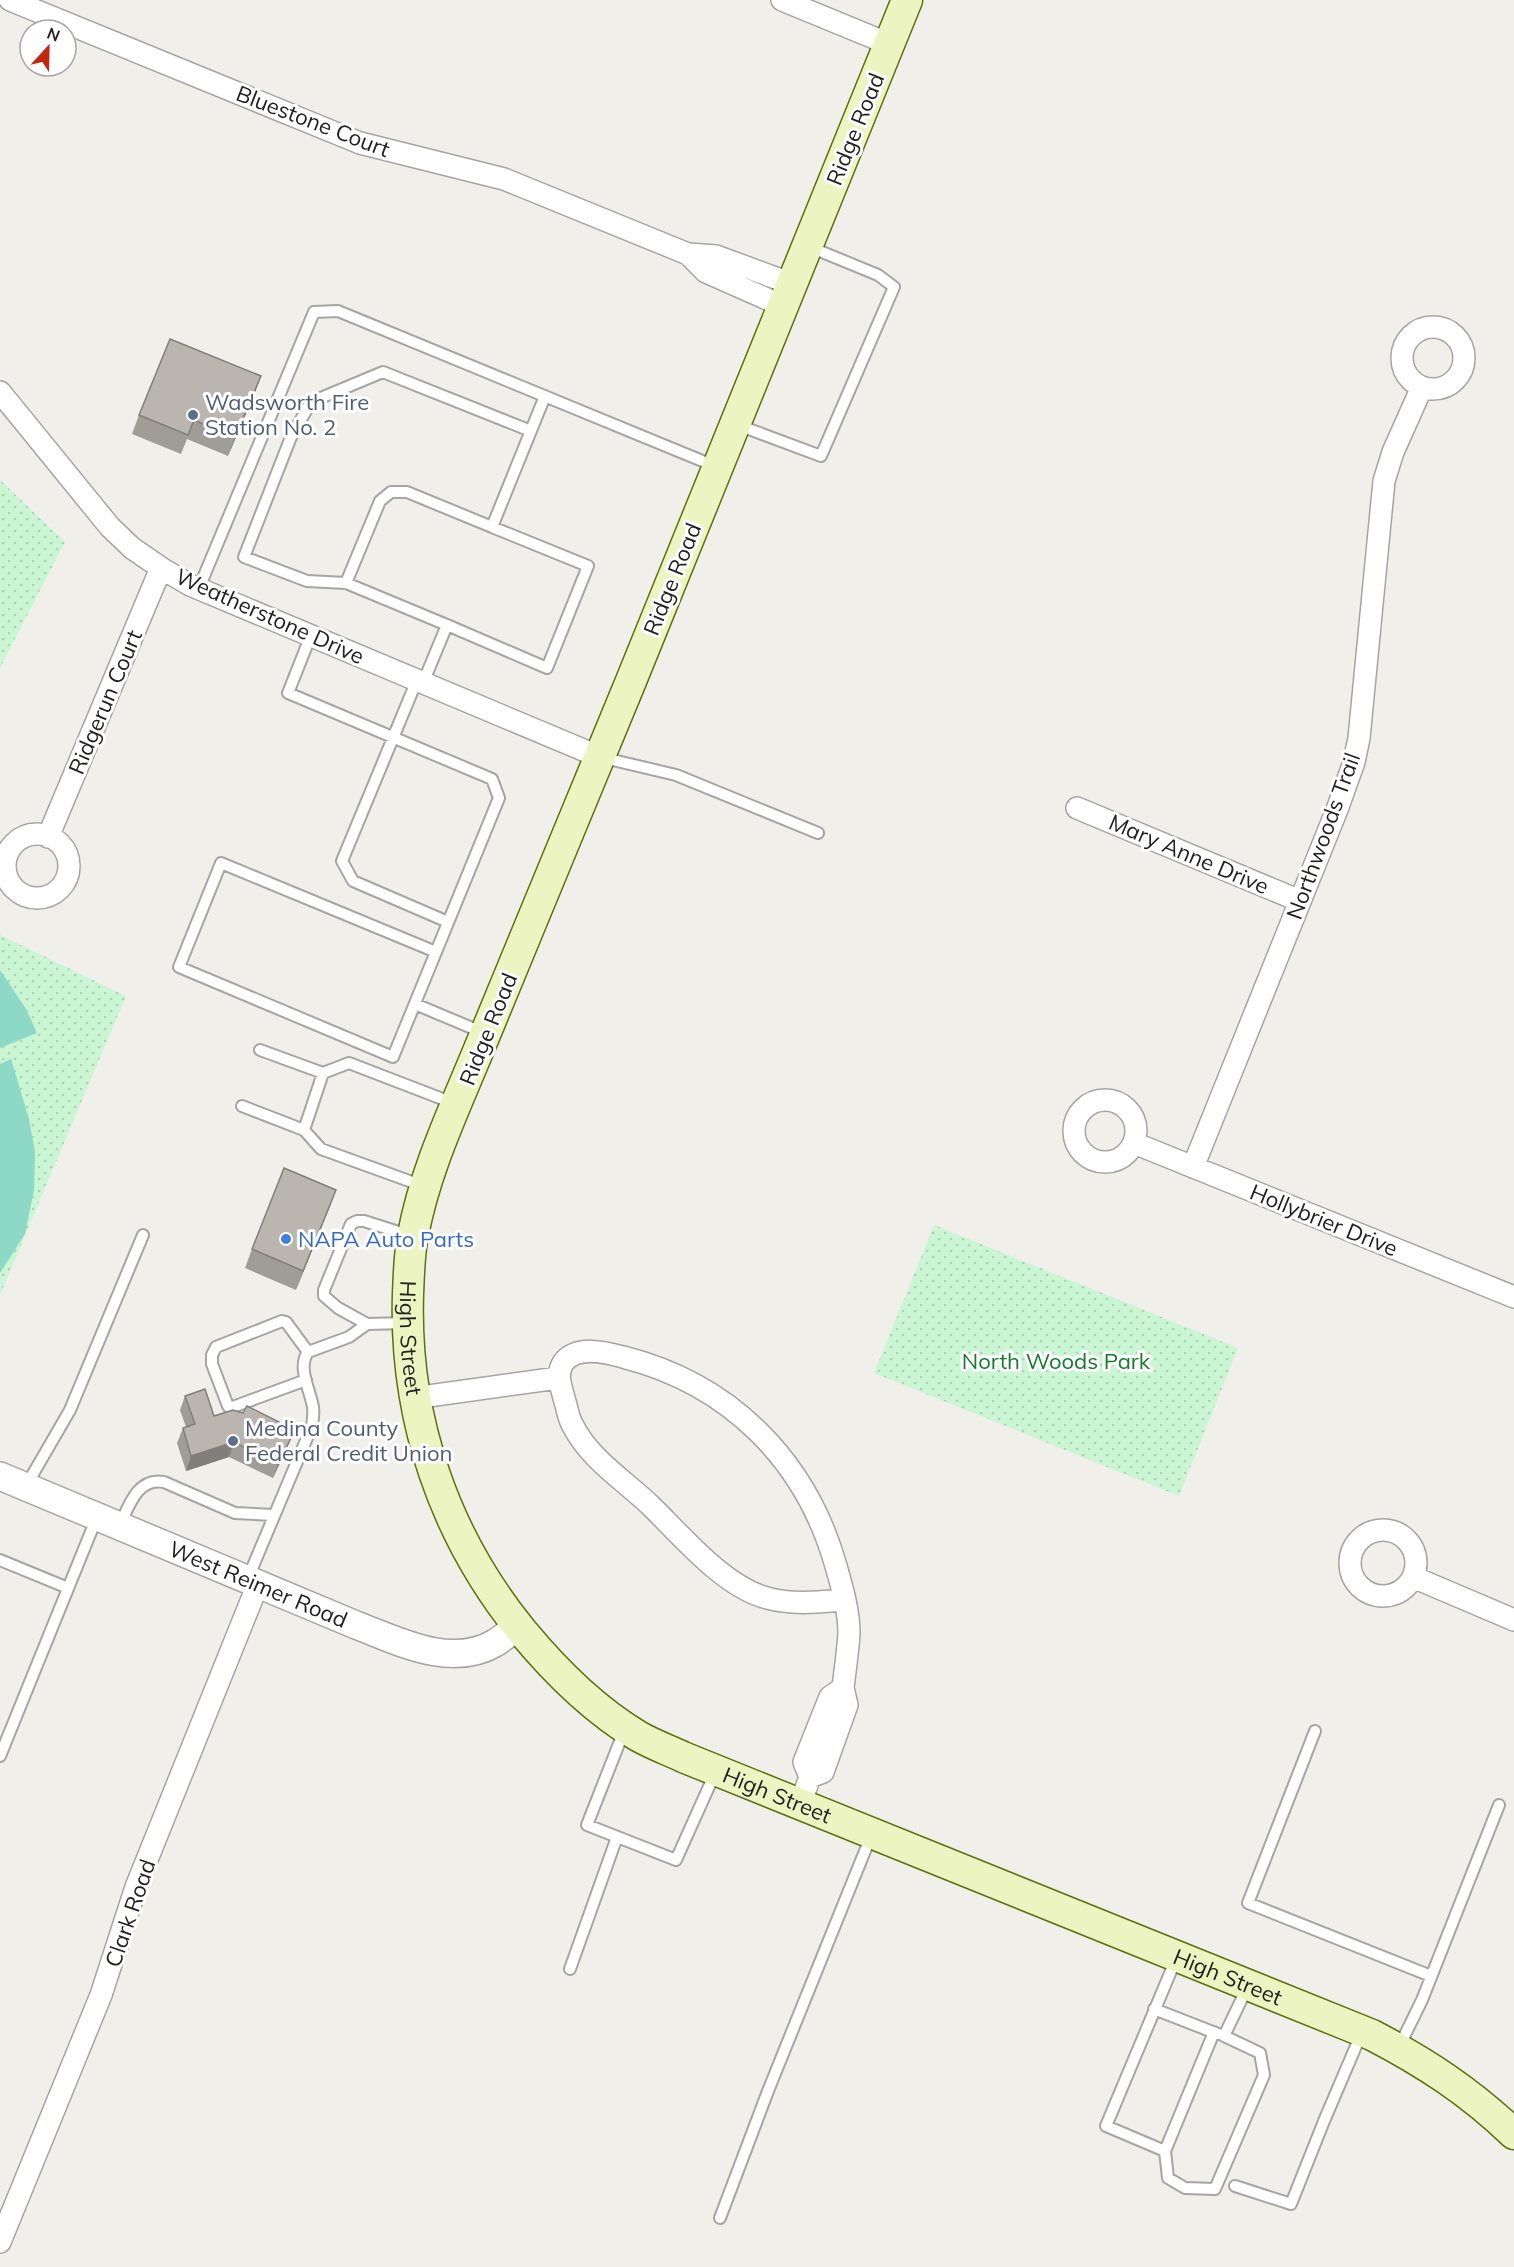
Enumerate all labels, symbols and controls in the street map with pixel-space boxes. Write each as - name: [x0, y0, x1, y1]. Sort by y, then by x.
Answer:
- north arrow: [18, 18, 78, 78]
- text: N: [44, 23, 63, 46]
- street label: Ridge Road: [820, 69, 890, 189]
- street label: Bluestone Court: [232, 79, 394, 163]
- place label: Wadsworth Fire Station No. 2: [205, 388, 369, 441]
- marker: Wadsworth Fire Station No. 2: [186, 408, 200, 422]
- street label: Ridge Road: [637, 519, 707, 639]
- street label: Weatherstone Drive: [171, 562, 369, 670]
- street label: Ridgerun Court: [62, 625, 148, 778]
- street label: Northwoods Trail: [1280, 749, 1366, 923]
- street label: Mary Anne Drive: [1105, 808, 1273, 900]
- street label: Ridge Road: [453, 969, 523, 1089]
- street label: Hollybrier Drive: [1246, 1178, 1402, 1262]
- place label: NAPA Auto Parts: [298, 1225, 474, 1253]
- marker: NAPA Auto Parts: [279, 1232, 293, 1246]
- street label: High Street: [394, 1280, 429, 1398]
- park label: North Woods Park: [962, 1347, 1151, 1375]
- place label: Medina County Federal Credit Union: [245, 1414, 453, 1467]
- marker: Medina County Federal Credit Union: [226, 1434, 240, 1448]
- street label: West Reimer Road: [165, 1534, 352, 1634]
- street label: High Street: [719, 1761, 836, 1830]
- street label: Clark Road: [98, 1855, 162, 1971]
- street label: High Street: [1169, 1942, 1287, 2011]

